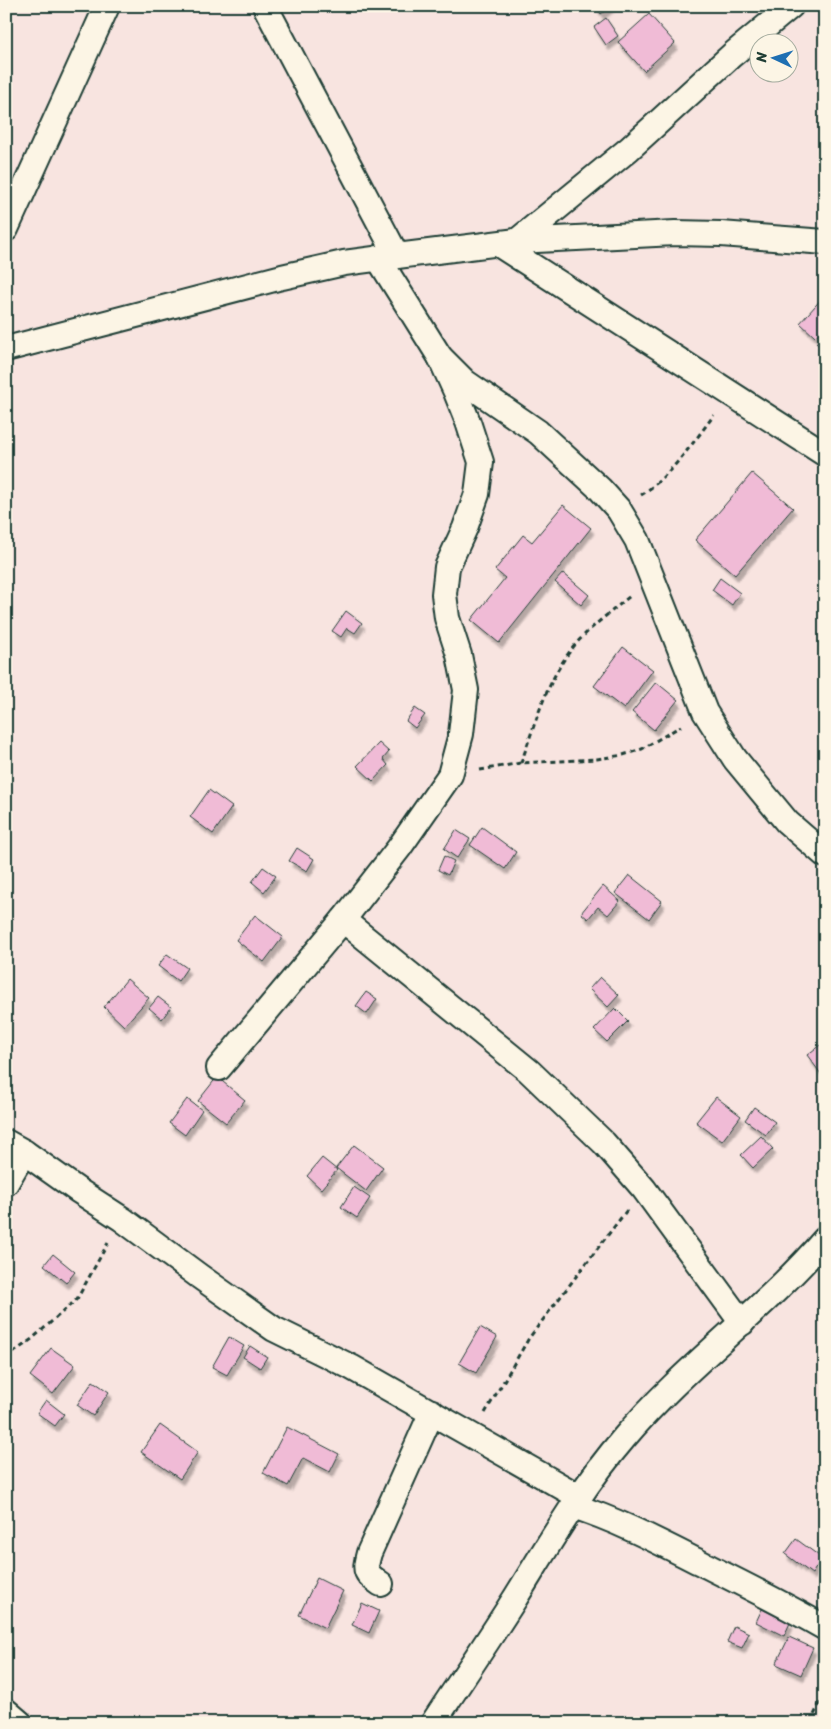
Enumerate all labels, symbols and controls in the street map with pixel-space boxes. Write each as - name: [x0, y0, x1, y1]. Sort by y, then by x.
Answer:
- north arrow: [748, 32, 798, 82]
- text: N: [749, 51, 774, 64]

